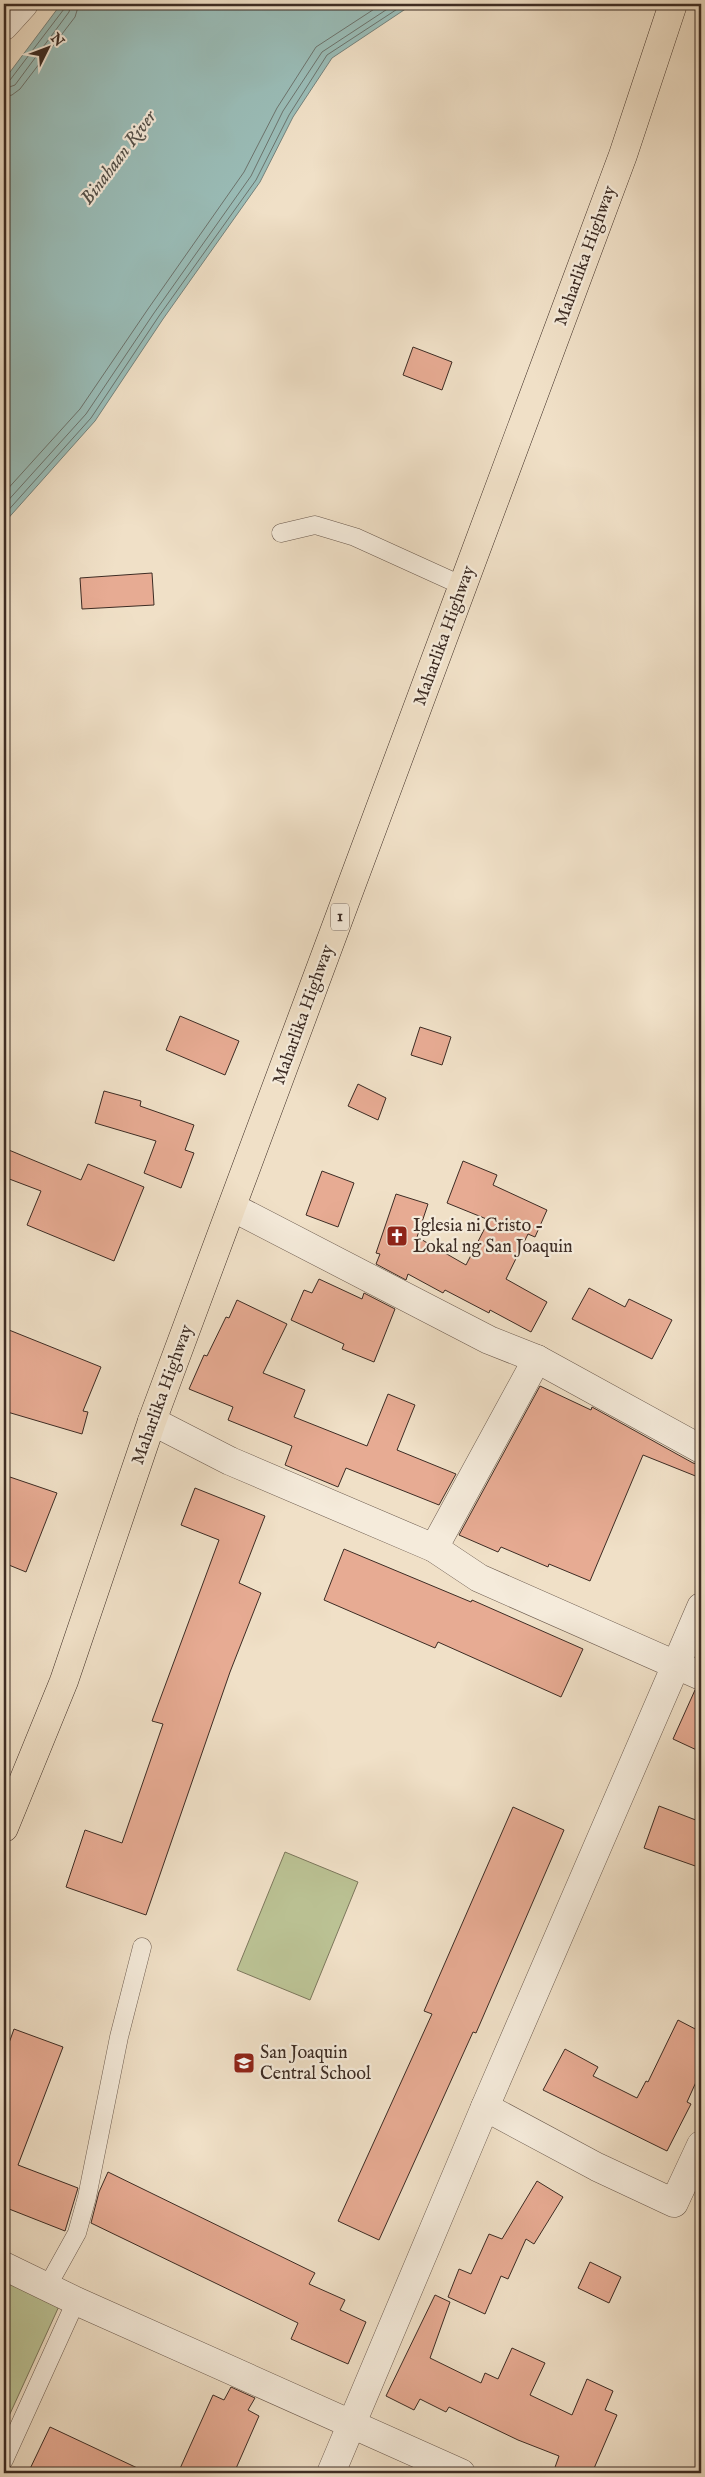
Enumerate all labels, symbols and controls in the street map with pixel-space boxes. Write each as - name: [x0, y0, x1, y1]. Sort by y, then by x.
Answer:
- north arrow: [22, 22, 72, 72]
- text: N: [46, 29, 68, 50]
- water label: Binahaan River: [76, 105, 163, 210]
- street label: Maharlika Highway: [550, 183, 622, 329]
- street label: Maharlika Highway: [409, 563, 481, 709]
- road number: 1: [331, 904, 349, 930]
- street label: Maharlika Highway: [268, 942, 340, 1088]
- place label: Iglesia ni Cristo - Lokal ng San Joaquin: [413, 1215, 573, 1259]
- church icon: Iglesia ni Cristo - Lokal ng San Joaquin: [385, 1224, 409, 1248]
- street label: Maharlika Highway: [127, 1322, 199, 1468]
- place label: San Joaquin Central School: [260, 2042, 371, 2086]
- school or university icon: San Joaquin Central School: [232, 2051, 256, 2075]

